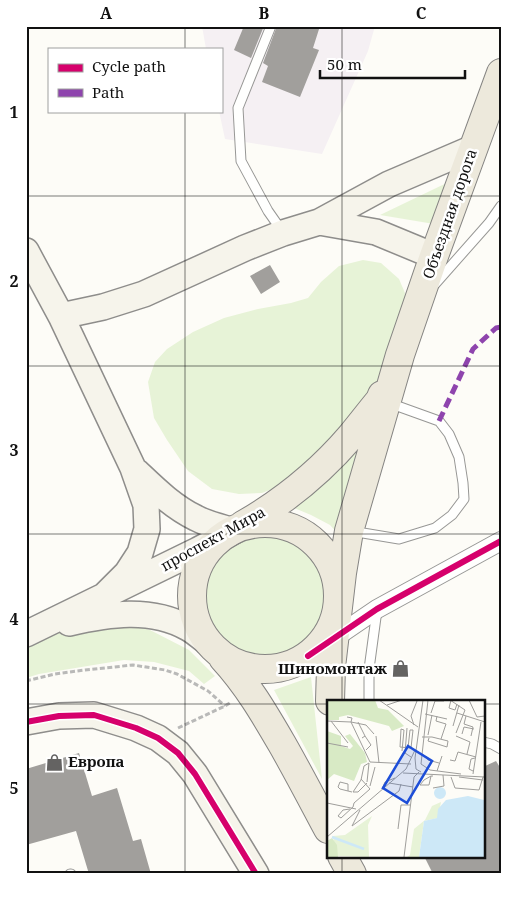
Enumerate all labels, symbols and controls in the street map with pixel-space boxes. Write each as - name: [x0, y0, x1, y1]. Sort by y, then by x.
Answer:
- text: A: [100, 2, 113, 24]
- text: B: [259, 2, 270, 24]
- text: C: [416, 2, 427, 24]
- legend: [48, 48, 222, 112]
- scale bar: [320, 48, 464, 80]
- text: 50 m: [327, 54, 362, 74]
- text: Cycle path: [92, 56, 167, 76]
- text: Path: [92, 82, 125, 102]
- text: 1: [9, 101, 19, 123]
- street label: Объездная дорога: [417, 146, 481, 281]
- text: 2: [9, 270, 19, 292]
- text: 3: [9, 439, 19, 461]
- street label: проспект Мира: [157, 501, 268, 575]
- text: 4: [9, 608, 19, 630]
- place label: Шиномонтаж: [278, 658, 388, 678]
- shop icon: Шиномонтаж: [391, 659, 411, 679]
- inset map: [327, 700, 484, 858]
- place label: Европа: [68, 751, 125, 771]
- shop icon: Европа: [44, 752, 64, 772]
- text: 5: [9, 777, 19, 799]

